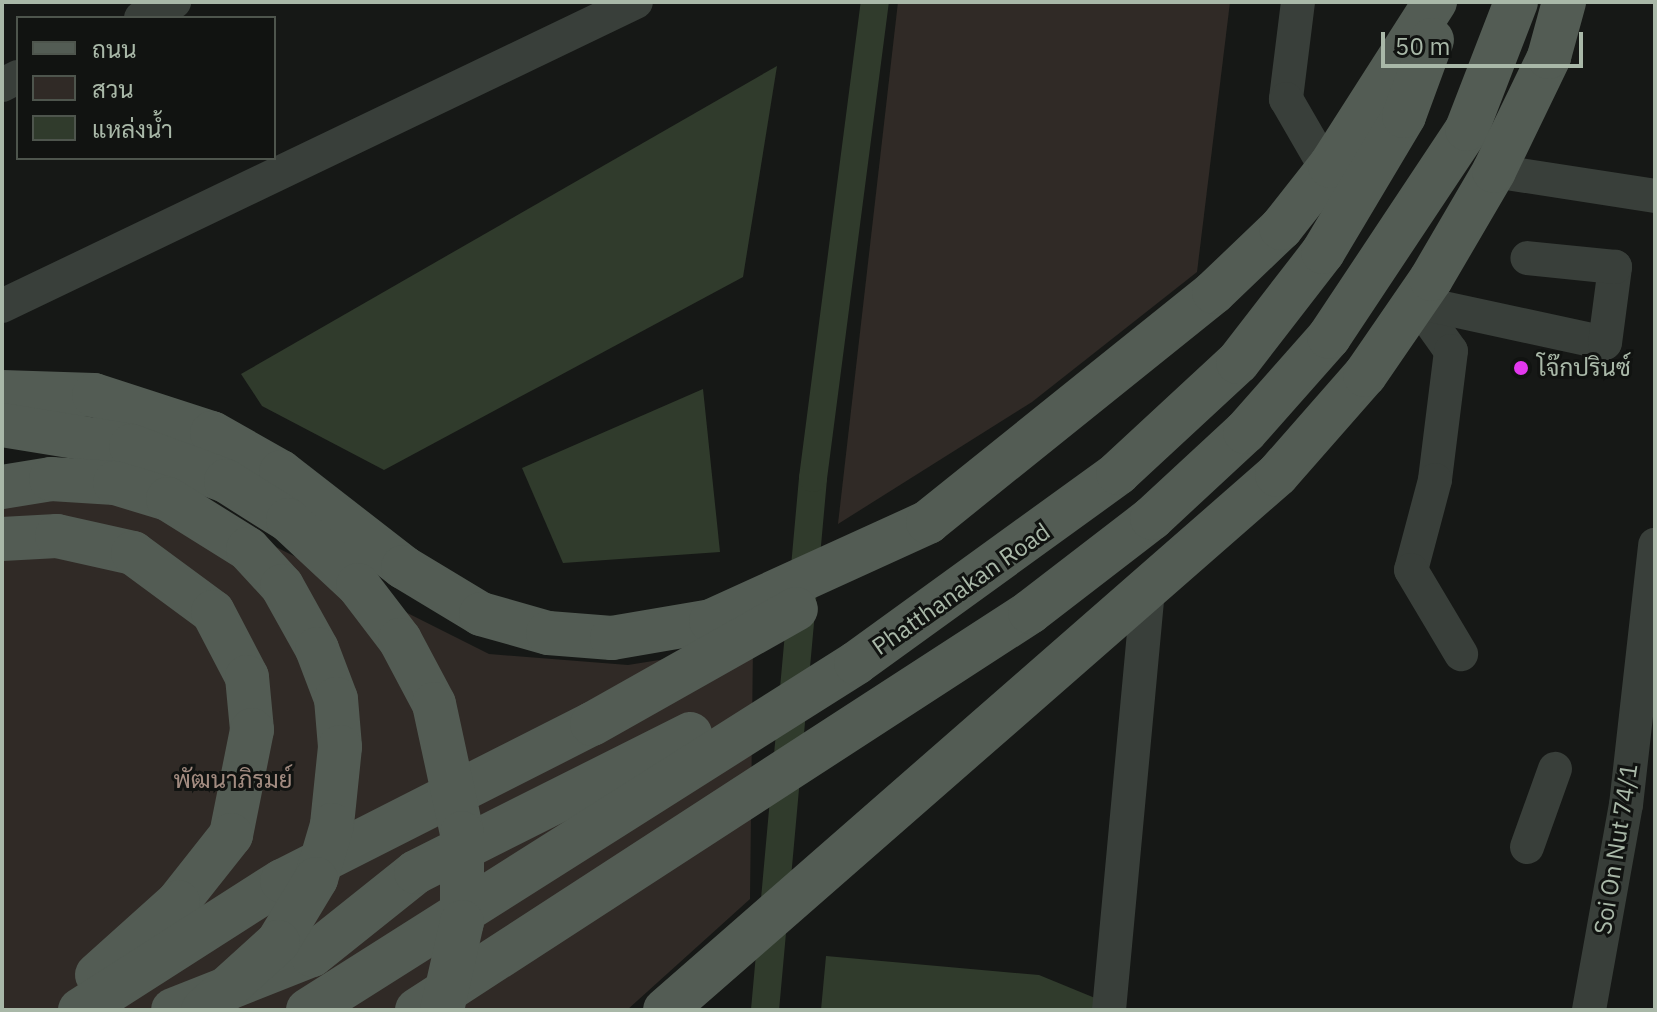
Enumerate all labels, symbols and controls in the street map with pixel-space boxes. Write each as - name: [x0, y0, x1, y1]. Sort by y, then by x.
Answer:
- legend: [16, 16, 276, 160]
- scale bar: [1385, 16, 1587, 66]
- text: 50 m: [1395, 30, 1450, 62]
- text: ถนน: [92, 33, 137, 65]
- text: สวน: [92, 73, 134, 105]
- text: แหล่งน้ำ: [92, 113, 173, 145]
- place label: โจ๊กปรินซ์: [1537, 354, 1631, 382]
- marker: โจ๊กปรินซ์: [1512, 359, 1530, 377]
- street label: Phatthanakan Road: [867, 517, 1055, 661]
- street label: Soi On Nut 74/1: [1588, 762, 1644, 936]
- park label: พัฒนาภิรมย์: [173, 766, 293, 794]

